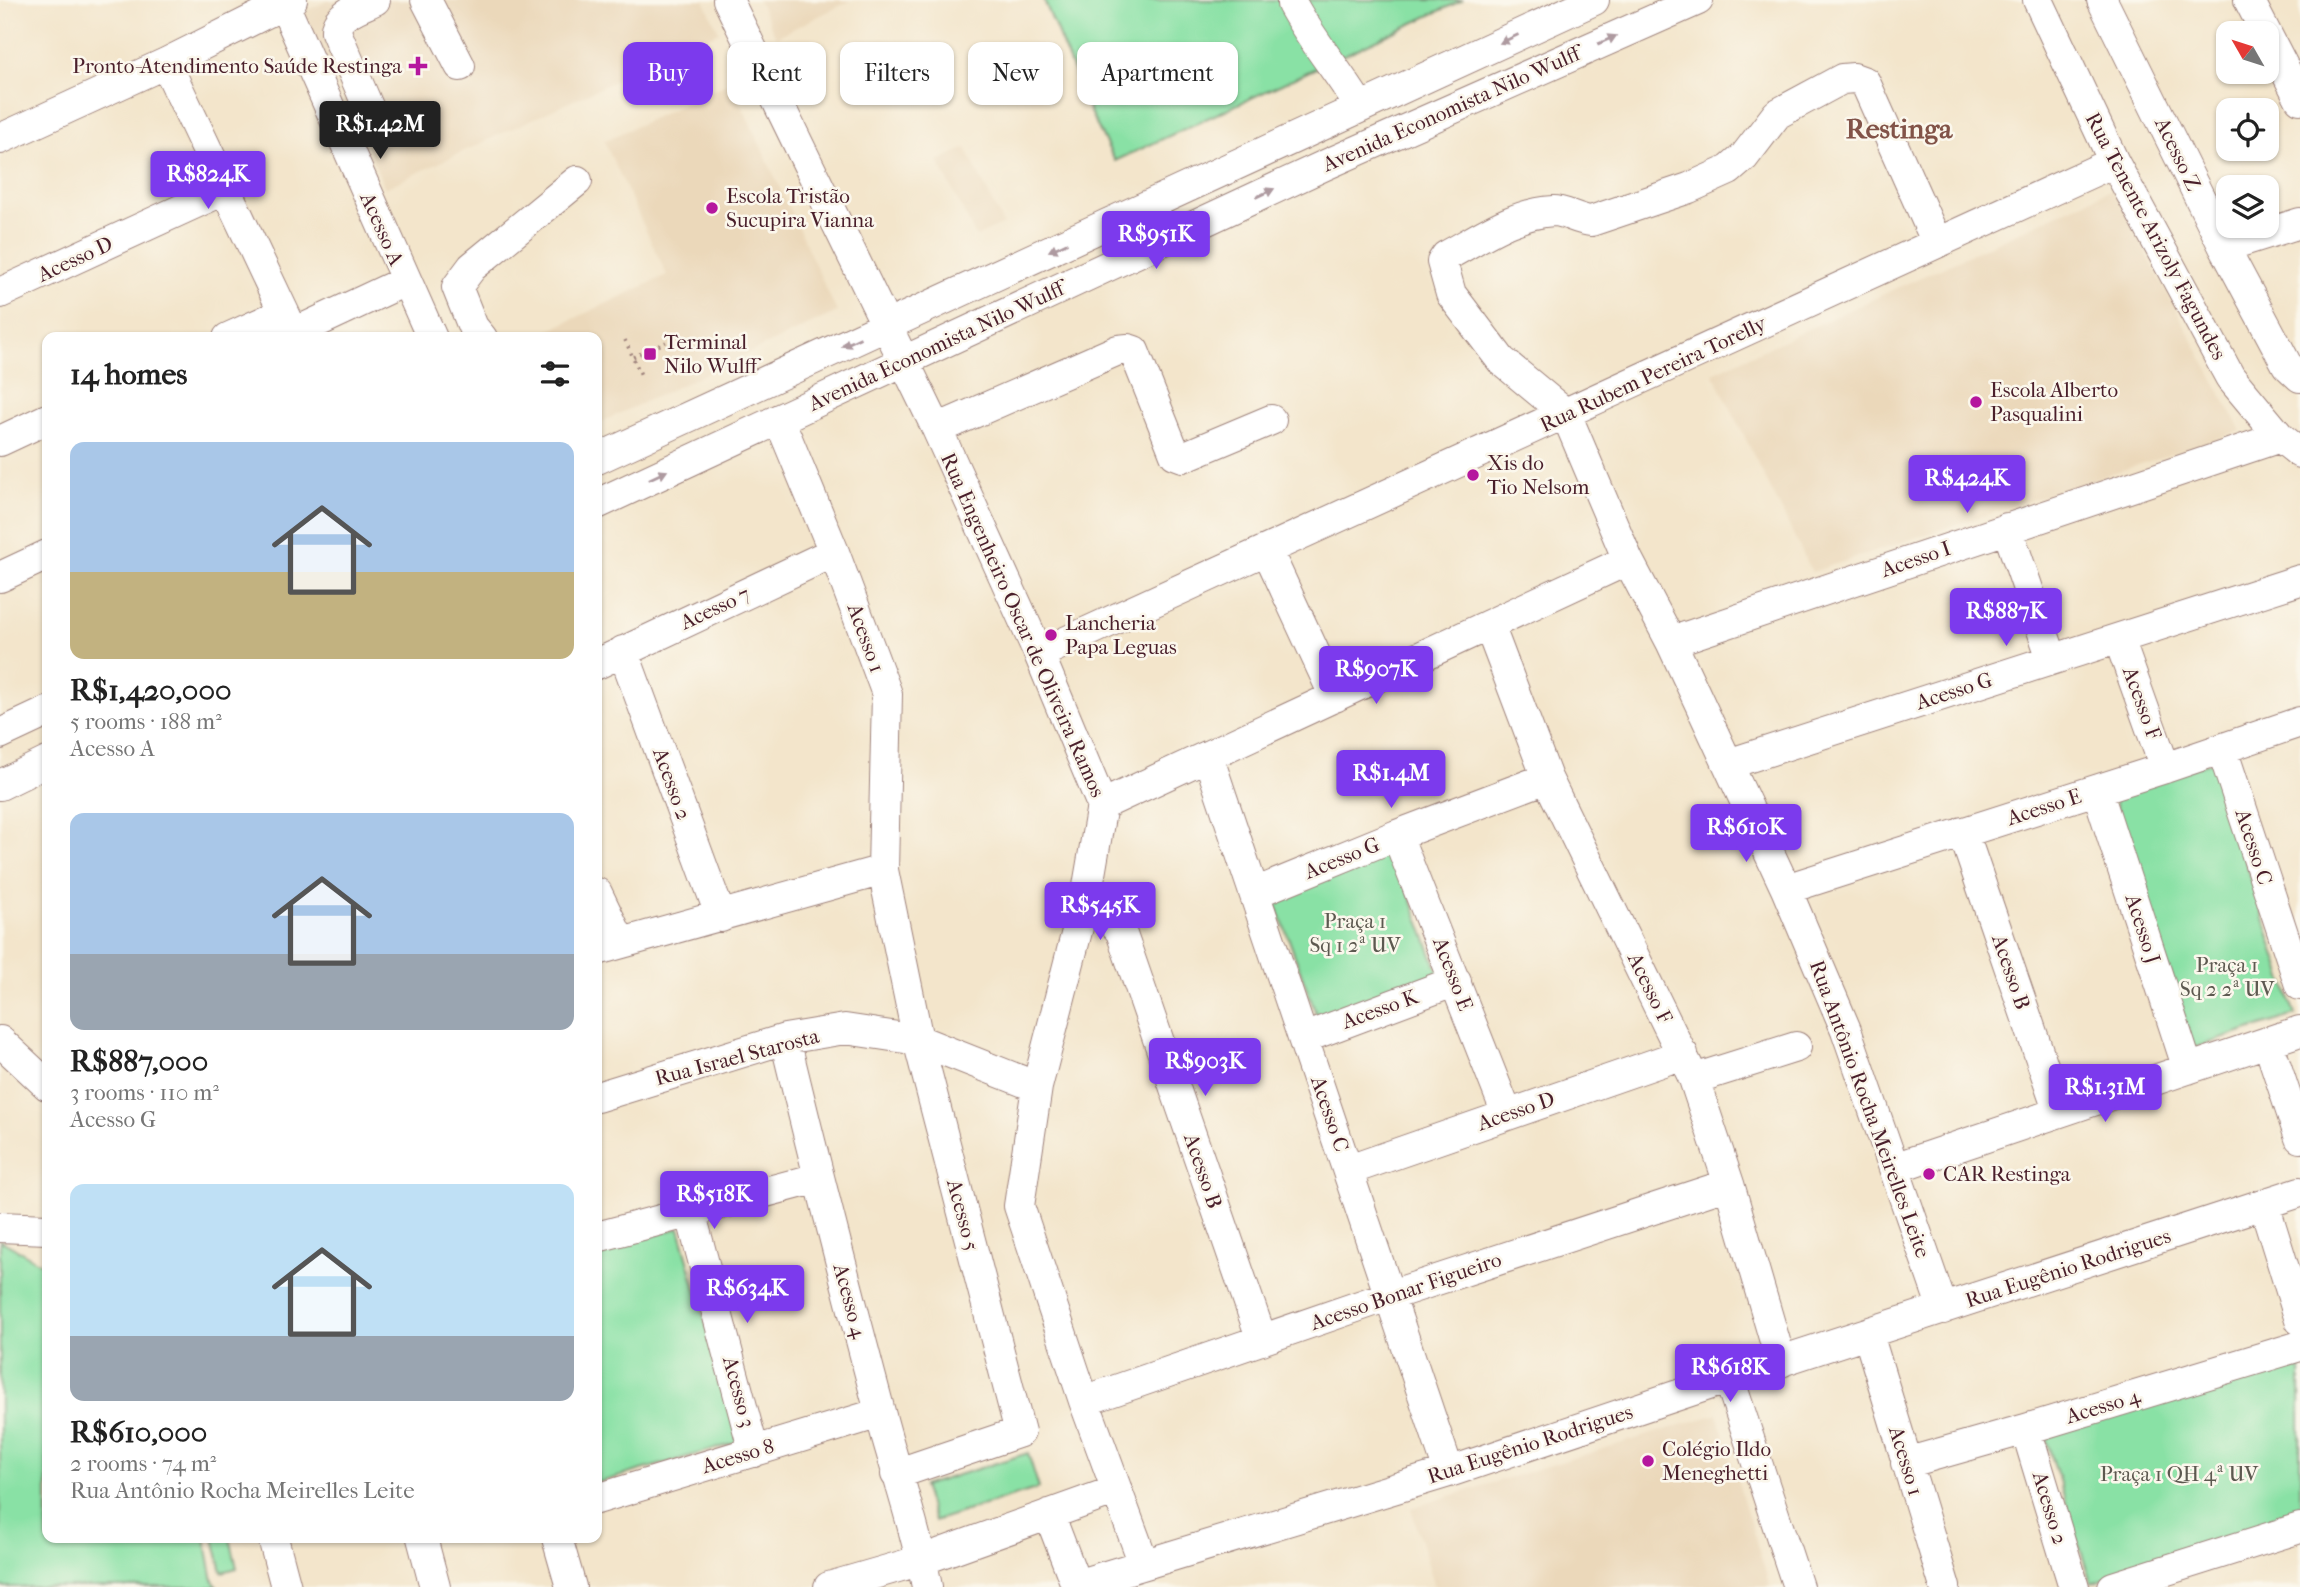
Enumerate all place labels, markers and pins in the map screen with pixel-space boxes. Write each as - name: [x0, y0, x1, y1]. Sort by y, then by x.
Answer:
- place label: Pronto-Atendimento Saúde Restinga: [72, 54, 402, 78]
- marker: Pronto-Atendimento Saúde Restinga: [408, 56, 428, 76]
- pin: R$1.42M: [315, 102, 445, 161]
- pin: R$824K: [151, 152, 265, 211]
- place label: Escola Tristão Sucupira Vianna: [726, 184, 874, 232]
- marker: Escola Tristão Sucupira Vianna: [704, 200, 720, 216]
- pin: R$951K: [1099, 212, 1213, 271]
- place label: Terminal Nilo Wulff: [664, 330, 762, 378]
- marker: Terminal Nilo Wulff: [642, 346, 658, 362]
- place label: Escola Alberto Pasqualini: [1990, 378, 2118, 426]
- marker: Escola Alberto Pasqualini: [1968, 394, 1984, 410]
- place label: Xis do Tio Nelsom: [1487, 451, 1590, 499]
- pin: R$424K: [1910, 456, 2024, 515]
- marker: Xis do Tio Nelsom: [1465, 467, 1481, 483]
- pin: R$887K: [1949, 588, 2063, 648]
- place label: Lancheria Papa Leguas: [1065, 611, 1177, 659]
- marker: Lancheria Papa Leguas: [1043, 627, 1059, 643]
- pin: R$907K: [1319, 646, 1433, 706]
- pin: R$1.4M: [1334, 750, 1448, 810]
- pin: R$610K: [1689, 804, 1803, 864]
- pin: R$545K: [1043, 883, 1157, 942]
- pin: R$903K: [1148, 1038, 1262, 1098]
- pin: R$1.31M: [2040, 1064, 2170, 1124]
- place label: CAR Restinga: [1943, 1162, 2071, 1186]
- marker: CAR Restinga: [1921, 1166, 1937, 1182]
- pin: R$518K: [657, 1172, 771, 1231]
- pin: R$634K: [690, 1266, 804, 1325]
- pin: R$618K: [1673, 1344, 1787, 1404]
- place label: Colégio Ildo Meneghetti: [1662, 1437, 1771, 1485]
- marker: Colégio Ildo Meneghetti: [1640, 1453, 1656, 1469]

